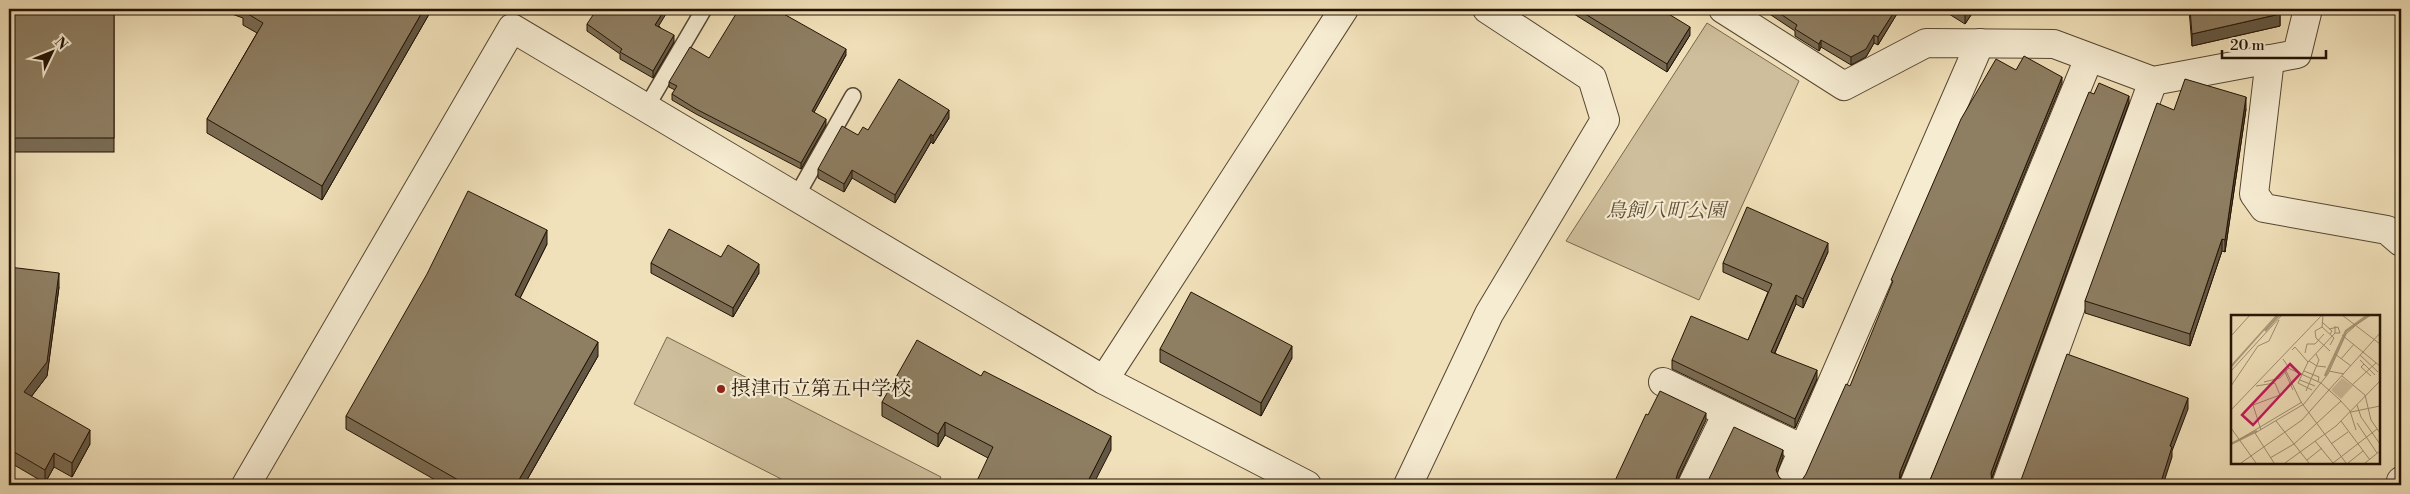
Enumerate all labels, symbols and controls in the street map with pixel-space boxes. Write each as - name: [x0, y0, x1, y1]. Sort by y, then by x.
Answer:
- north arrow: [28, 28, 78, 78]
- scale bar: [2222, 28, 2326, 60]
- text: N: [50, 34, 71, 54]
- text: 20 m: [2230, 36, 2265, 55]
- park label: 鳥飼八町公園: [1606, 199, 1729, 224]
- inset map: [2231, 315, 2380, 464]
- place label: 摂津市立第五中学校: [731, 377, 911, 402]
- marker: 摂津市立第五中学校: [715, 383, 727, 395]

